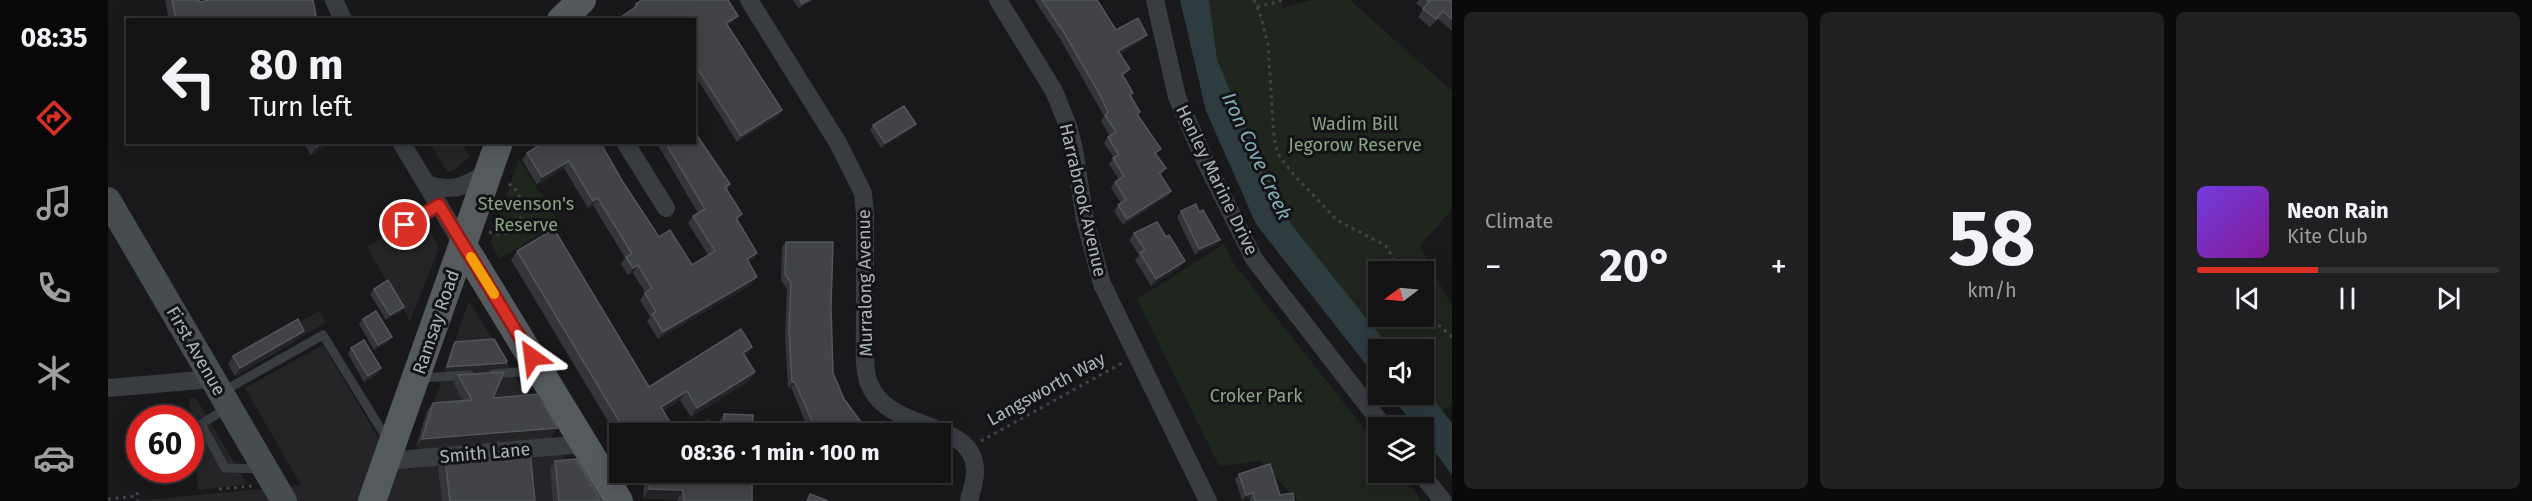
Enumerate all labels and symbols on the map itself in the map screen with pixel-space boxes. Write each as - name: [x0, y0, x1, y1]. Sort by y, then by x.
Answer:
- water label: Iron Cove Creek: [1217, 88, 1297, 224]
- street label: Henley Marine Drive: [1171, 101, 1263, 259]
- park label: Wadim Bill Jegorow Reserve: [1288, 113, 1422, 156]
- street label: Harrabrook Avenue: [1055, 121, 1111, 279]
- park label: Stevenson's Reserve: [478, 193, 574, 236]
- pin: [379, 199, 430, 250]
- street label: Murralong Avenue: [853, 209, 877, 357]
- north arrow: [1368, 261, 1434, 327]
- street label: Ramsay Road: [408, 267, 464, 377]
- street label: First Avenue: [162, 302, 230, 400]
- position arrow: [500, 325, 564, 389]
- street label: Langsworth Way: [983, 347, 1109, 431]
- park label: Croker Park: [1210, 385, 1303, 407]
- speed limit sign: 60: [126, 405, 204, 483]
- street label: Smith Lane: [439, 438, 531, 468]

